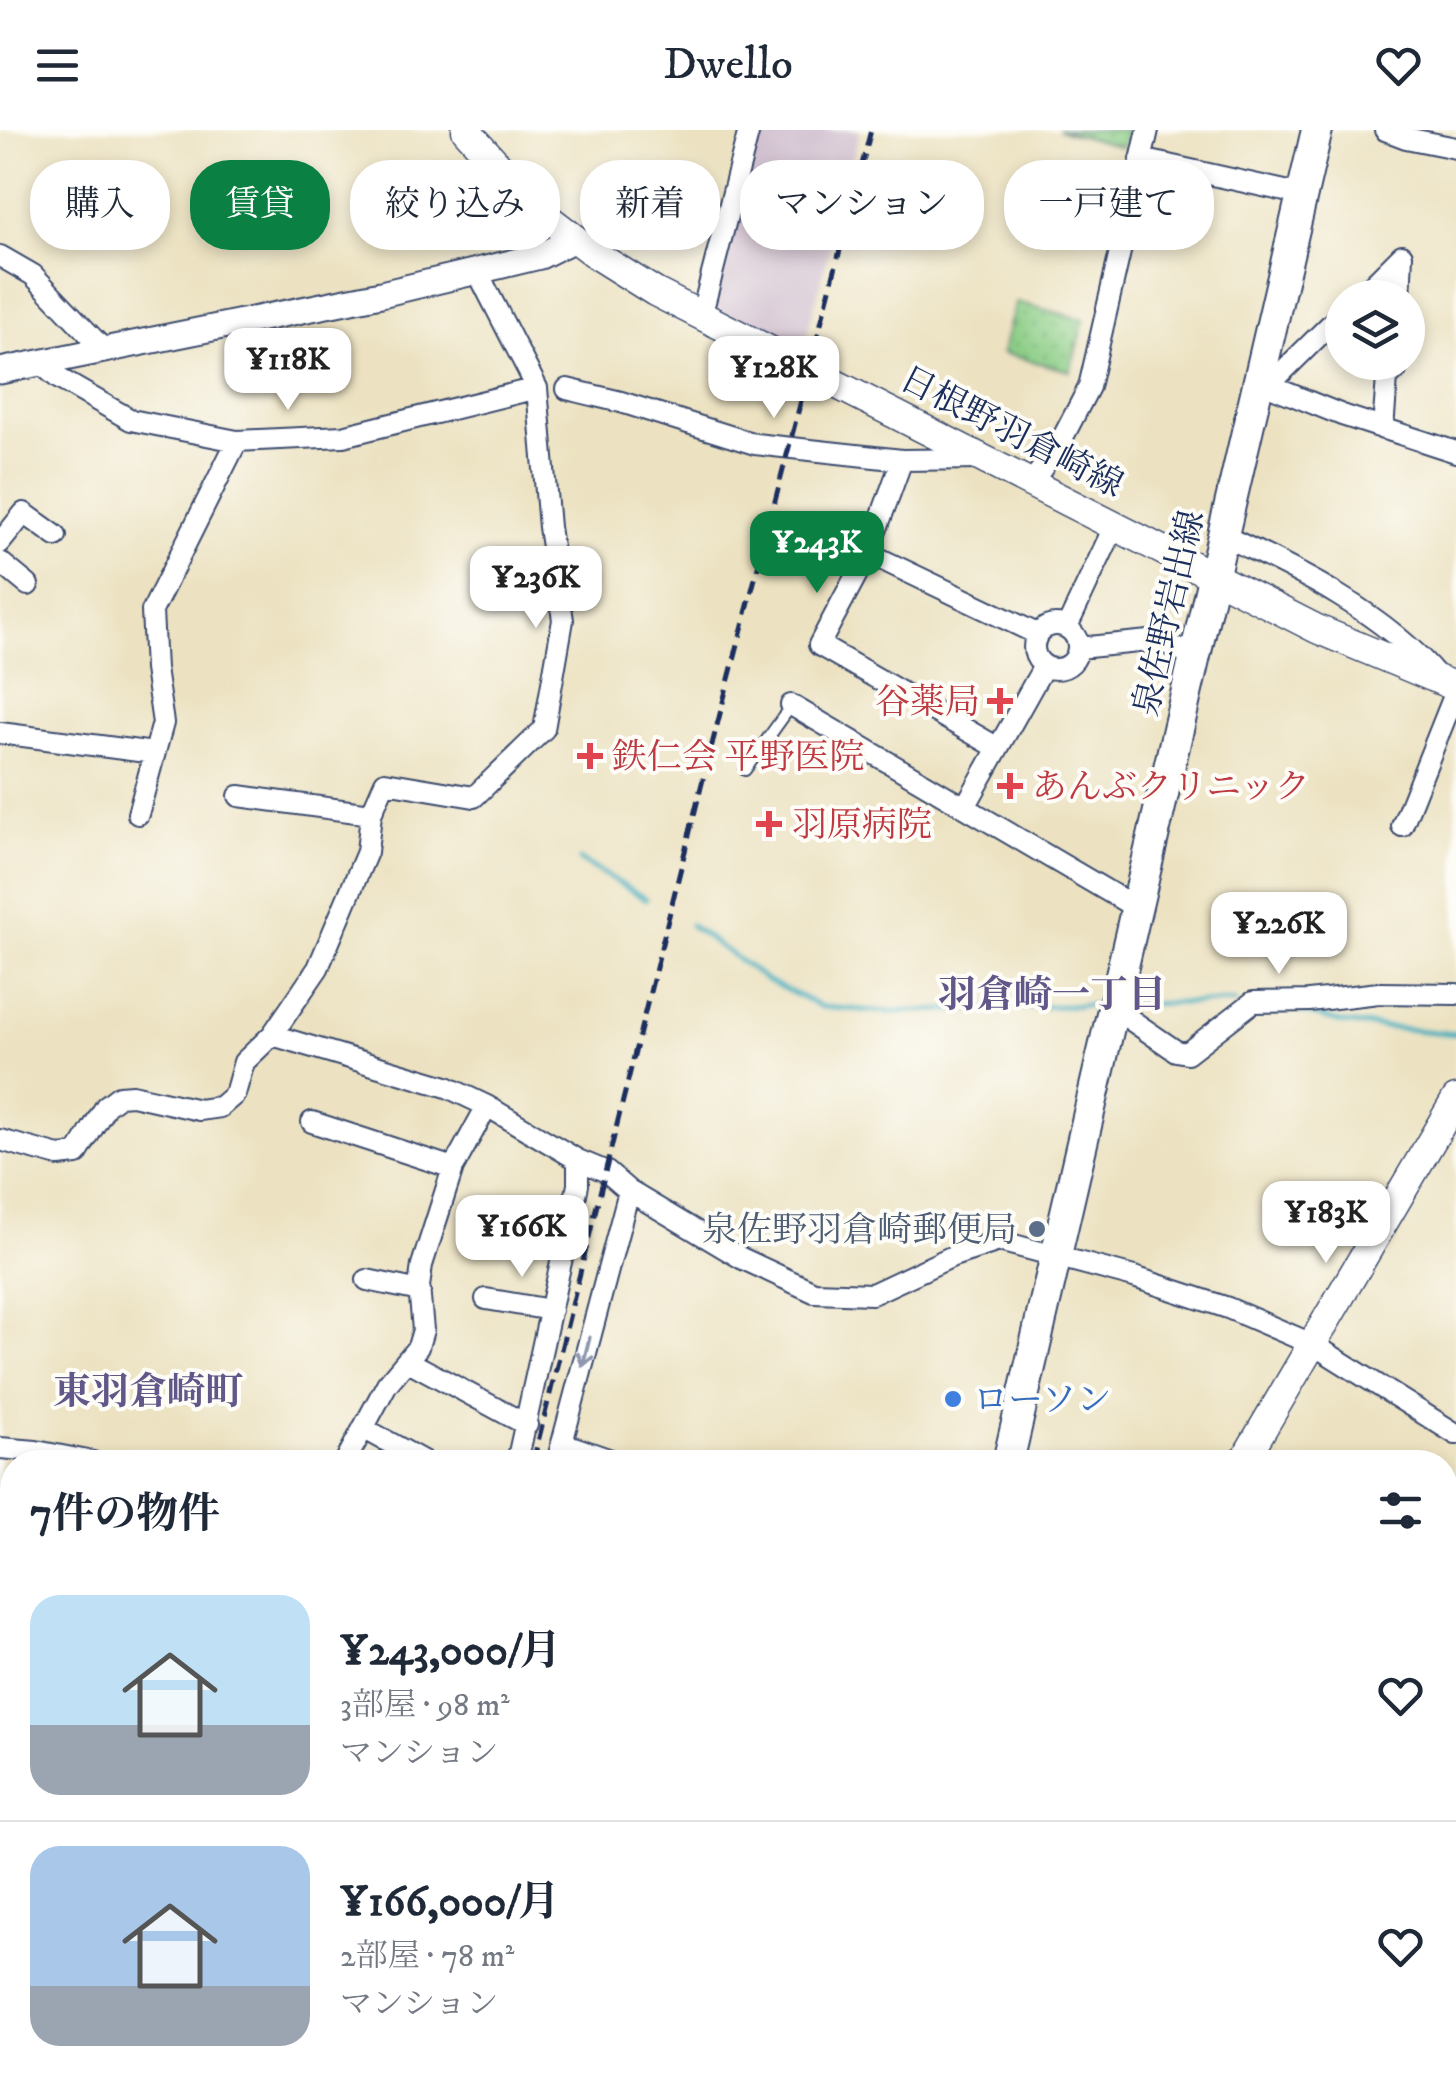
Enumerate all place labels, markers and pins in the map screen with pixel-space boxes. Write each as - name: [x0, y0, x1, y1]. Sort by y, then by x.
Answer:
- pin: ¥118K: [218, 328, 358, 413]
- pin: ¥128K: [704, 336, 844, 421]
- pin: ¥243K: [747, 511, 887, 596]
- pin: ¥236K: [466, 546, 606, 631]
- place label: 谷薬局: [875, 681, 980, 725]
- marker: 谷薬局: [989, 690, 1011, 712]
- place label: 鉄仁会 平野医院: [612, 736, 865, 780]
- marker: 鉄仁会 平野医院: [577, 743, 603, 769]
- place label: あんぶクリニック: [1032, 766, 1310, 810]
- marker: あんぶクリニック: [997, 773, 1023, 799]
- place label: 羽原病院: [792, 804, 932, 848]
- marker: 羽原病院: [756, 811, 782, 837]
- pin: ¥226K: [1209, 892, 1349, 977]
- pin: ¥183K: [1256, 1181, 1396, 1266]
- pin: ¥166K: [452, 1195, 592, 1280]
- place label: 泉佐野羽倉崎郵便局: [702, 1209, 1017, 1253]
- marker: 泉佐野羽倉崎郵便局: [1026, 1218, 1048, 1240]
- place label: ローソン: [973, 1379, 1112, 1423]
- marker: ローソン: [942, 1388, 964, 1410]

